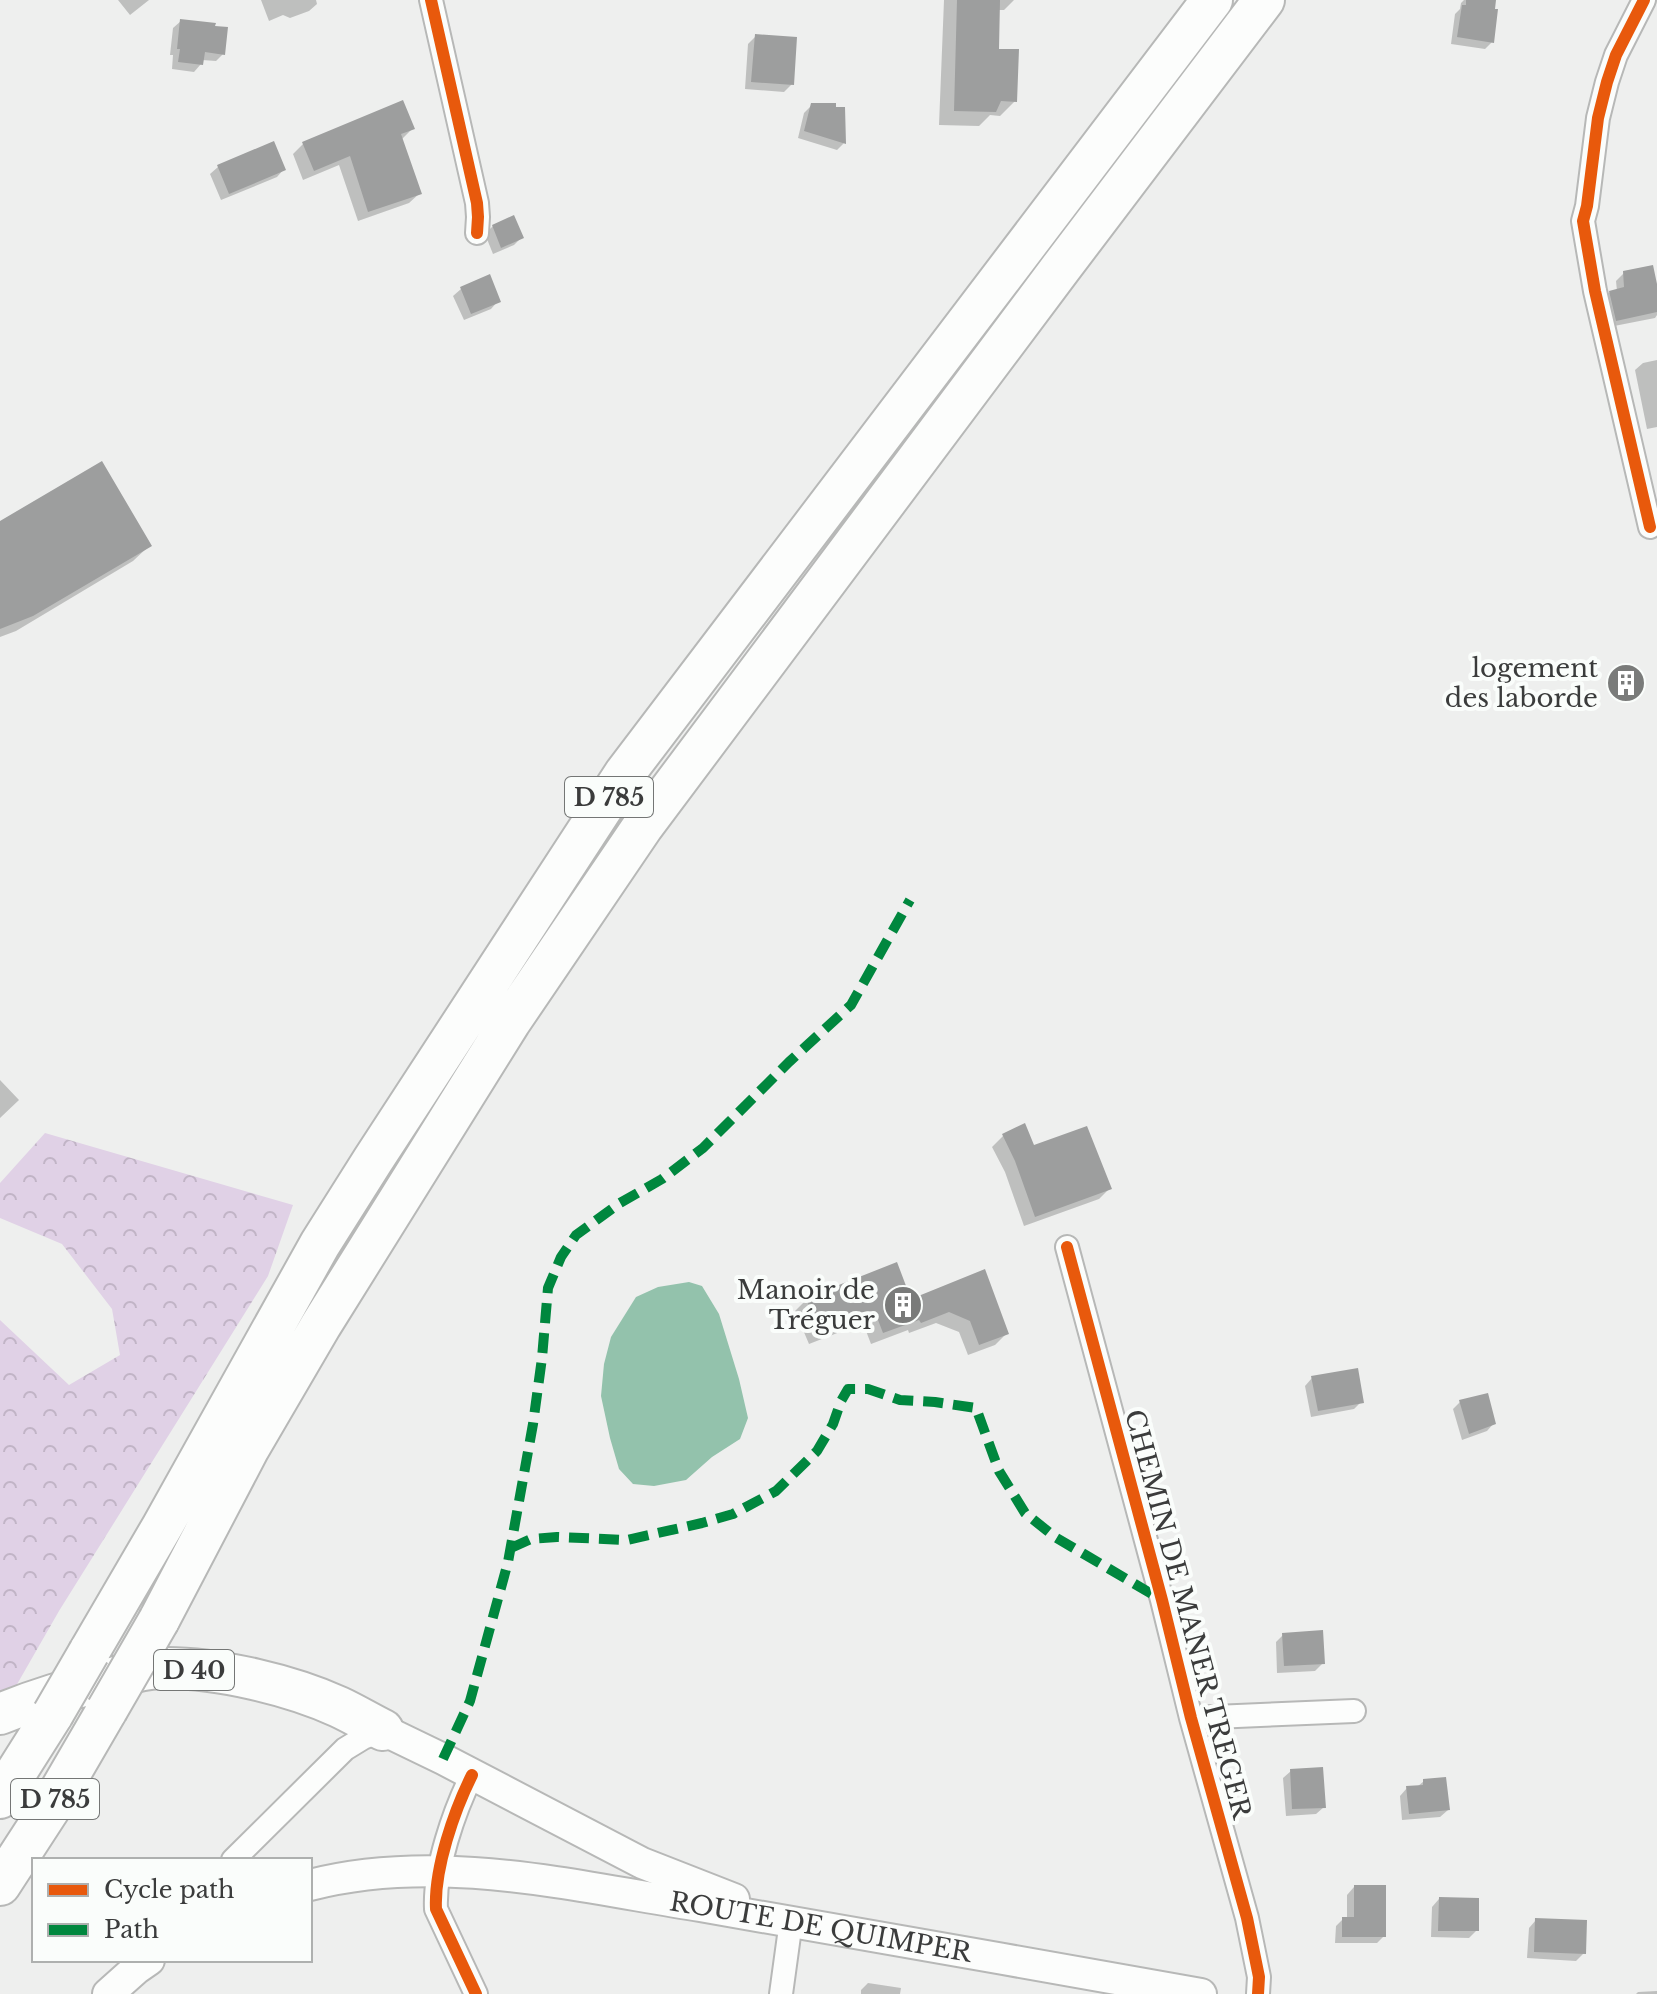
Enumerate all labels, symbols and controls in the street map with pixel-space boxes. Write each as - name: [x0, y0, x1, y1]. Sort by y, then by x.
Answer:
- place label: logement des laborde: [1445, 652, 1598, 714]
- building icon: logement des laborde: [1605, 662, 1647, 704]
- road number: D 785: [565, 777, 653, 817]
- place label: Manoir de Tréguer: [737, 1274, 876, 1336]
- building icon: Manoir de Tréguer: [882, 1284, 924, 1326]
- street label: CHEMIN DE MANER TREGER: [1118, 1406, 1258, 1823]
- road number: D 40: [154, 1650, 234, 1690]
- road number: D 785: [11, 1779, 99, 1819]
- legend: [32, 1858, 312, 1962]
- text: Cycle path: [104, 1875, 235, 1904]
- street label: ROUTE DE QUIMPER: [667, 1885, 976, 1969]
- text: Path: [104, 1915, 159, 1944]

